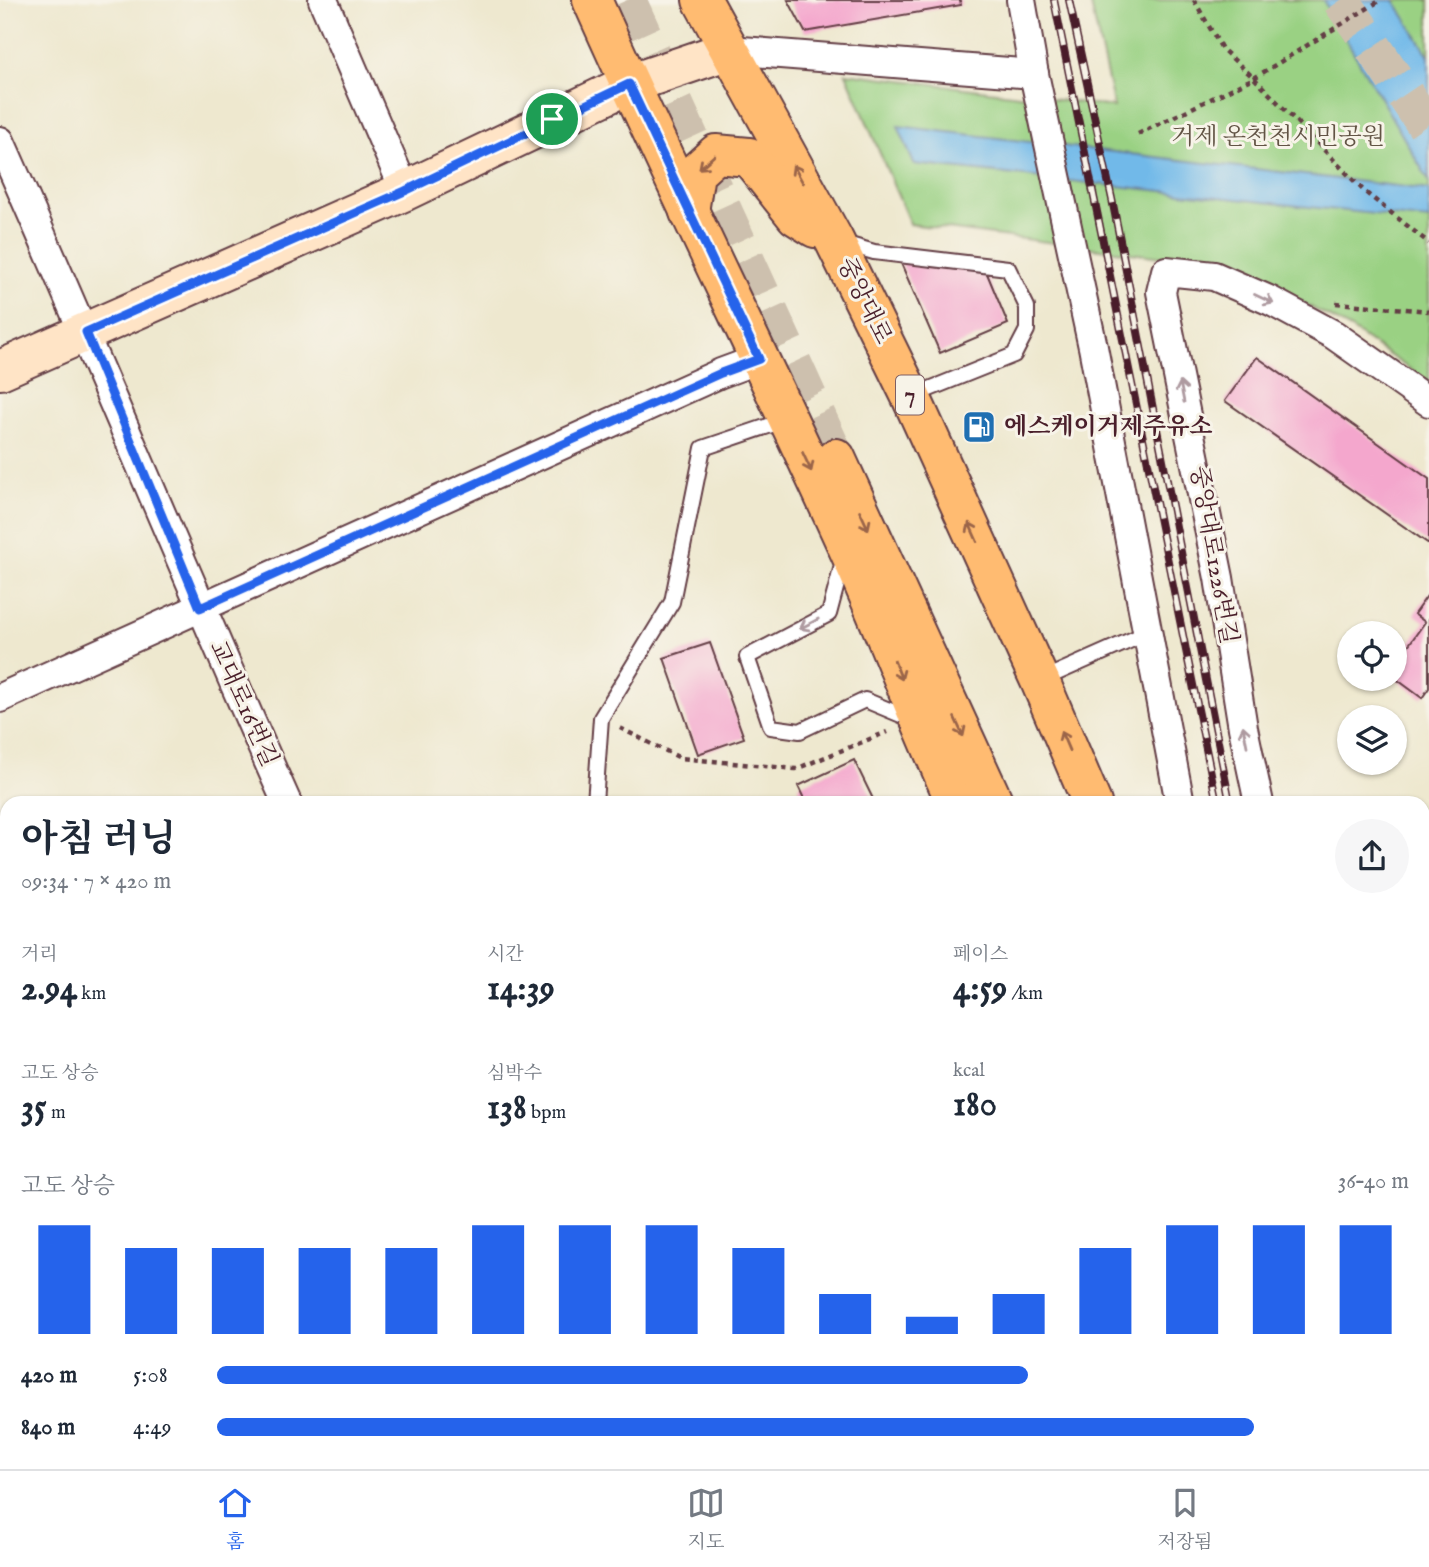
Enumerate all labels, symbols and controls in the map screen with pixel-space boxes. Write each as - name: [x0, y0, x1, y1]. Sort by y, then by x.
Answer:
- pin: [522, 89, 582, 149]
- icon: arrive: [533, 100, 571, 138]
- park label: 거제 온천천시민공원: [1171, 122, 1385, 153]
- one-way arrow: [698, 154, 716, 170]
- one-way arrow: [791, 164, 804, 185]
- street label: 중앙대로: [830, 253, 898, 349]
- one-way arrow: [1253, 293, 1275, 306]
- road number: 7: [896, 376, 924, 414]
- one-way arrow: [1174, 381, 1188, 404]
- fuel station icon: 에스케이거제주유소: [960, 408, 998, 446]
- place label: 에스케이거제주유소: [1004, 412, 1213, 443]
- one-way arrow: [801, 451, 814, 472]
- street label: 중앙대로1226번길: [1182, 463, 1244, 647]
- one-way arrow: [858, 509, 872, 530]
- one-way arrow: [966, 522, 979, 544]
- one-way arrow: [799, 618, 820, 632]
- map controls: [1337, 621, 1407, 775]
- button: locate: [1337, 621, 1407, 691]
- street label: 교대로16번길: [201, 636, 285, 772]
- one-way arrow: [892, 659, 905, 681]
- button: layers: [1337, 705, 1407, 775]
- one-way arrow: [953, 715, 966, 737]
- one-way arrow: [1238, 725, 1251, 748]
- one-way arrow: [1057, 730, 1070, 752]
- text: 아침 러닝: [21, 817, 176, 865]
- button: share: [1335, 819, 1409, 893]
- text: 09:34 · 7 × 420 m: [21, 867, 171, 896]
- text: 거리: [21, 943, 58, 967]
- text: 시간: [487, 943, 524, 967]
- text: 페이스: [953, 943, 1008, 967]
- text: 2.94: [21, 967, 77, 1012]
- text: 14:39: [487, 967, 555, 1012]
- text: 4:59: [953, 967, 1007, 1012]
- text: km: [77, 982, 106, 1006]
- text: /km: [1007, 982, 1043, 1006]
- text: kcal: [953, 1059, 985, 1083]
- text: 고도 상승: [21, 1062, 99, 1086]
- text: 심박수: [487, 1062, 542, 1086]
- text: 180: [953, 1083, 997, 1128]
- text: 35: [21, 1086, 47, 1131]
- text: 138: [487, 1086, 527, 1131]
- text: m: [47, 1101, 66, 1125]
- text: bpm: [527, 1101, 566, 1125]
- text: 36–40 m: [1338, 1167, 1409, 1196]
- text: 고도 상승: [21, 1172, 115, 1201]
- text: 420 m: [21, 1361, 77, 1390]
- text: 5:08: [133, 1361, 168, 1390]
- text: 840 m: [21, 1413, 75, 1442]
- text: 4:49: [133, 1413, 172, 1442]
- tab: 홈: [216, 1484, 254, 1555]
- tab: 지도: [687, 1484, 725, 1555]
- tab: 저장됨: [1158, 1484, 1213, 1555]

